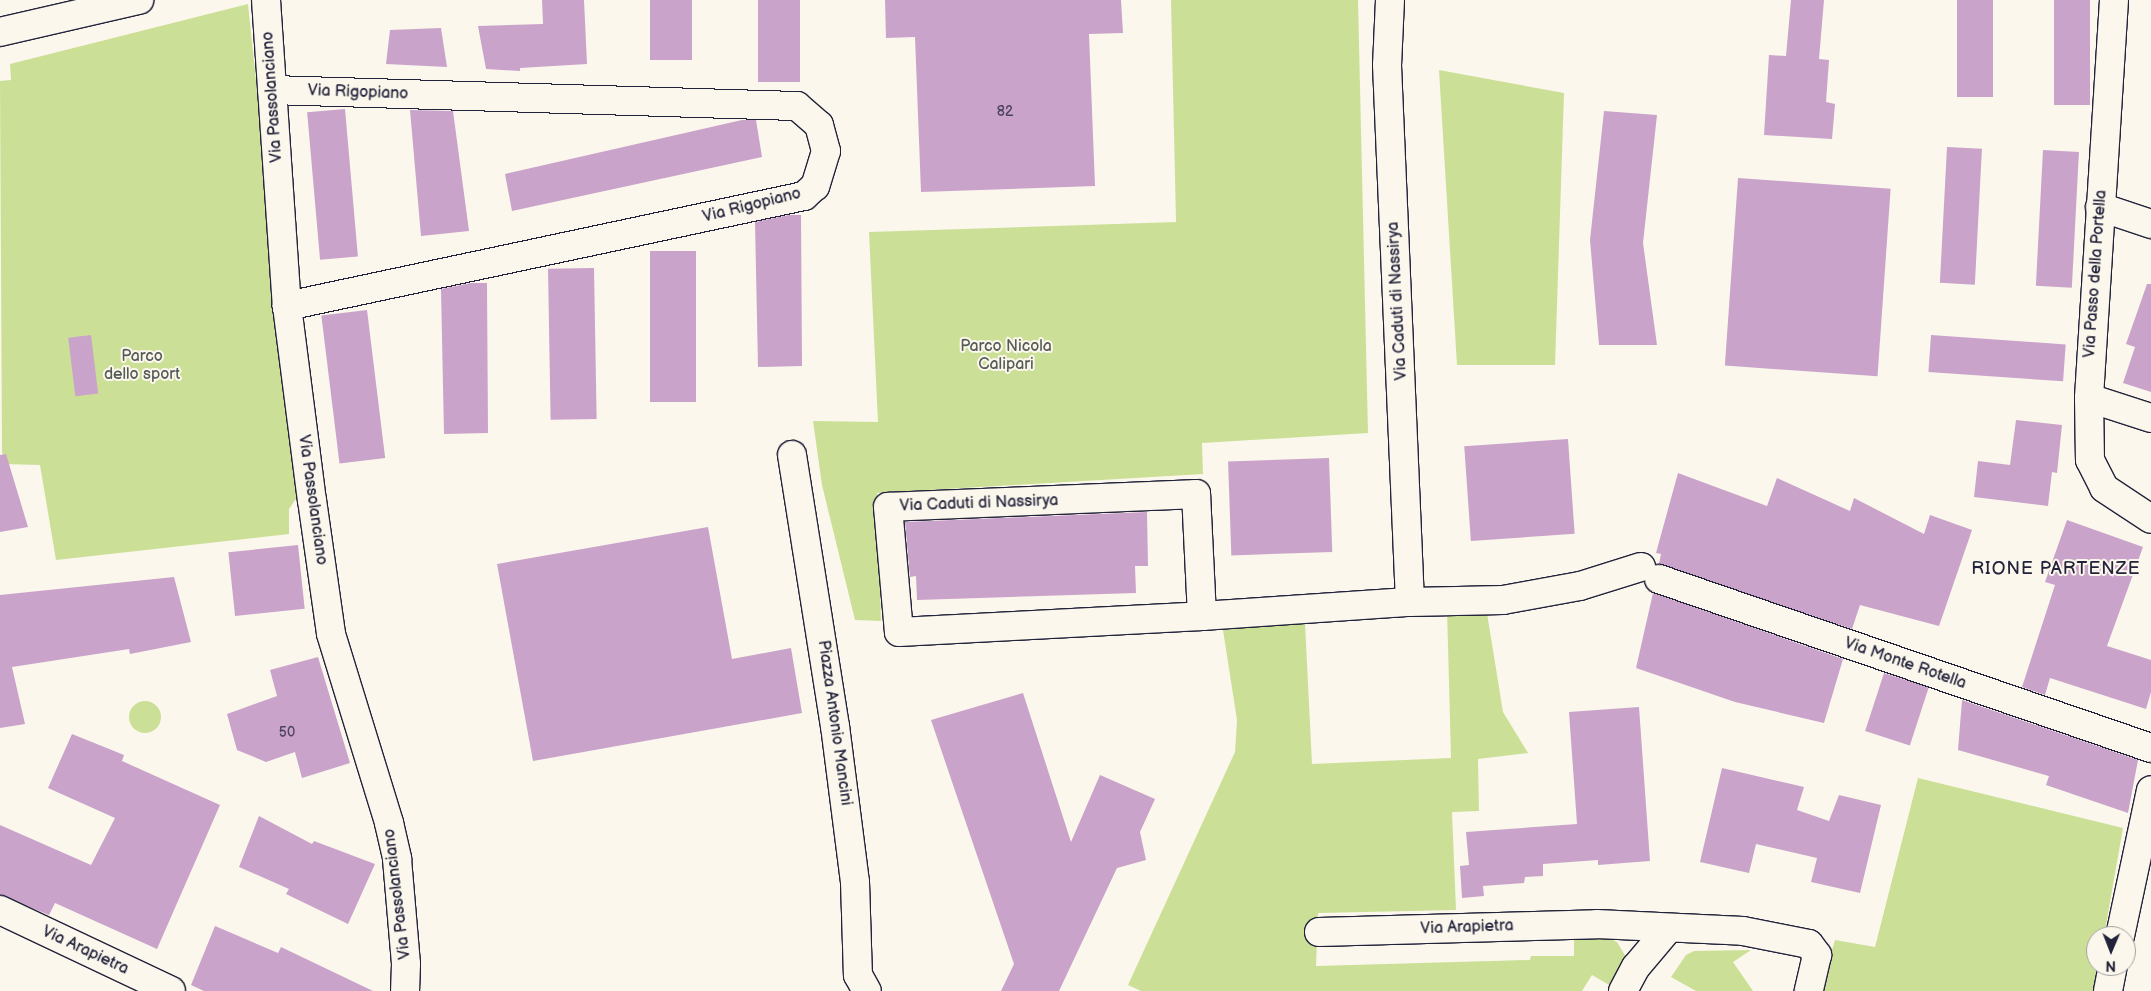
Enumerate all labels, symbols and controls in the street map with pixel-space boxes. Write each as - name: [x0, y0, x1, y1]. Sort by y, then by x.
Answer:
- street label: Via Passolanciano: [259, 31, 287, 163]
- street label: Via Rigopiano: [307, 82, 409, 104]
- house number: 82: [997, 104, 1013, 120]
- street label: Via Rigopiano: [701, 185, 803, 227]
- street label: Via Passo della Portella: [2081, 189, 2111, 359]
- street label: Via Caduti di Nassirya: [1384, 221, 1412, 381]
- park label: Parco Nicola Calipari: [960, 337, 1052, 375]
- park label: Parco dello sport: [104, 347, 180, 385]
- street label: Via Passolanciano: [293, 434, 331, 566]
- street label: Via Caduti di Nassirya: [899, 492, 1059, 516]
- district label: RIONE PARTENZE: [1970, 558, 2142, 580]
- street label: Via Monte Rotella: [1842, 634, 1968, 694]
- street label: Piazza Antonio Mancini: [813, 639, 855, 807]
- house number: 50: [279, 725, 295, 741]
- street label: Via Passolanciano: [380, 828, 416, 960]
- street label: Via Arapietra: [1420, 917, 1514, 939]
- street label: Via Arapietra: [39, 923, 131, 979]
- north arrow: [2086, 926, 2136, 976]
- text: N: [2105, 957, 2116, 974]

